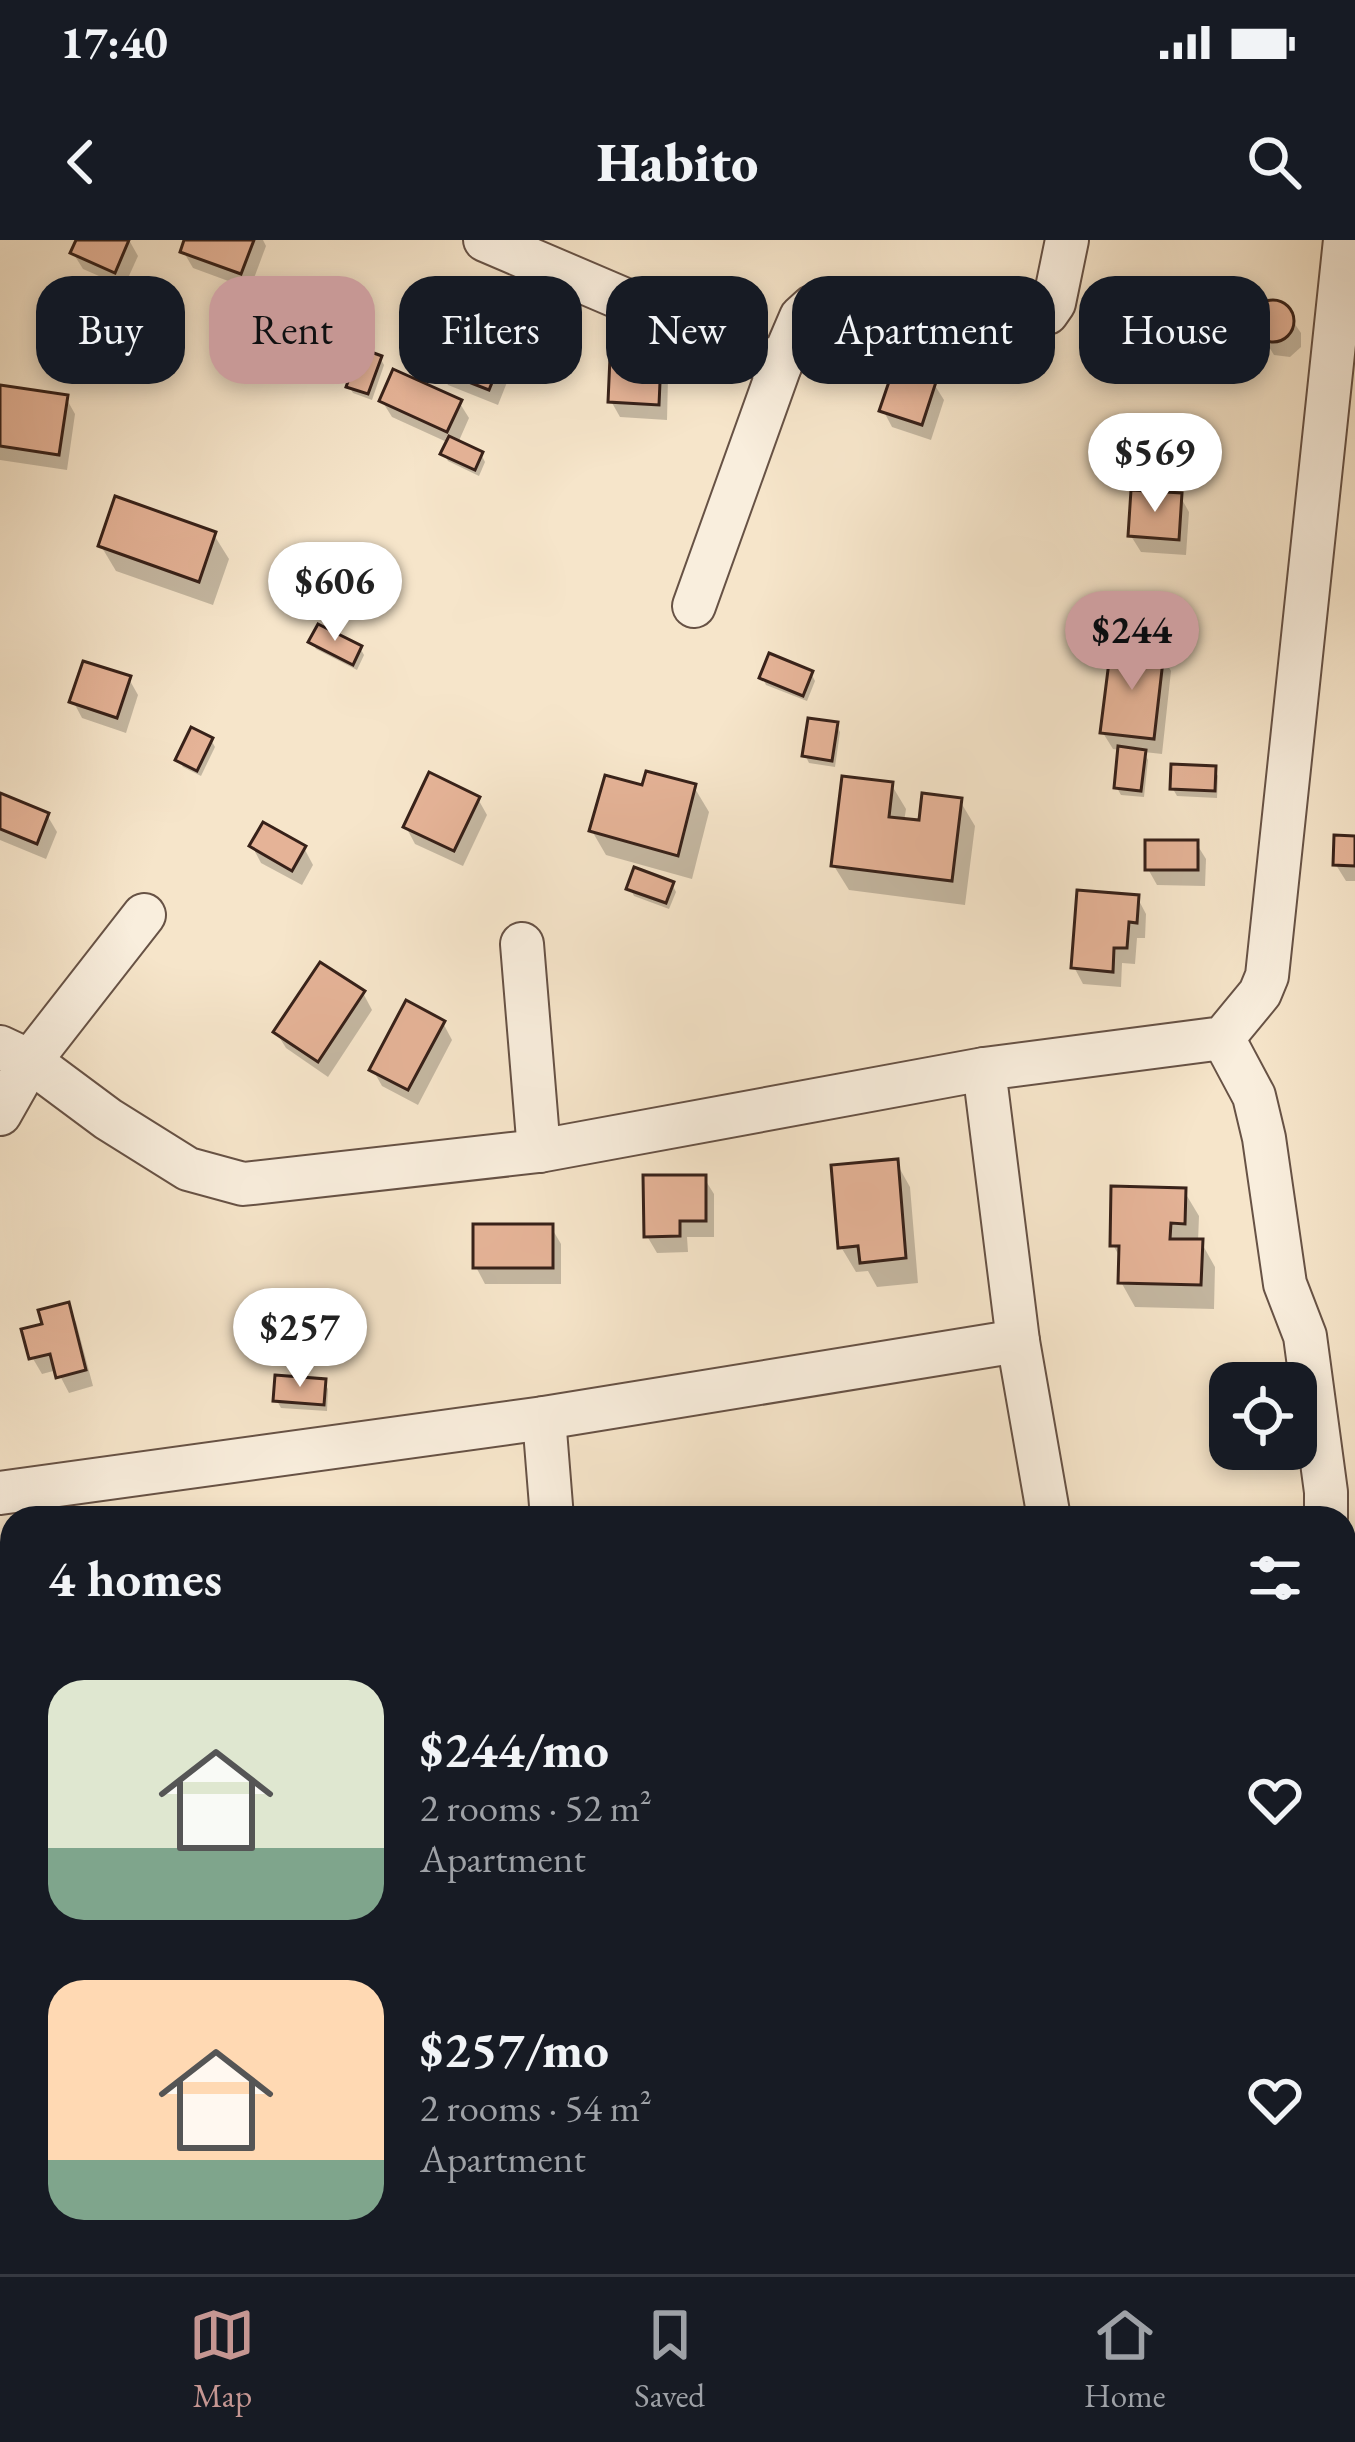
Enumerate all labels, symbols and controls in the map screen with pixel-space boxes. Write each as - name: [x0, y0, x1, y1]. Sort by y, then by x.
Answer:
- text: 17:40: [60, 13, 168, 71]
- text: Habito: [597, 127, 758, 197]
- icon: back: [48, 129, 114, 195]
- icon: search: [1241, 129, 1307, 195]
- chip: Buy: [36, 276, 185, 384]
- chip: Rent: [209, 276, 375, 384]
- chip: Filters: [399, 276, 582, 384]
- chip: New: [606, 276, 768, 384]
- chip: Apartment: [792, 276, 1055, 384]
- chip: House: [1079, 276, 1270, 384]
- pin: $569: [1084, 413, 1226, 515]
- text: $569: [1115, 426, 1195, 477]
- pin: $606: [264, 542, 406, 644]
- text: $606: [295, 555, 375, 606]
- pin: $244: [1061, 591, 1203, 693]
- text: $244: [1092, 604, 1172, 655]
- pin: $257: [229, 1288, 371, 1390]
- text: $257: [260, 1301, 340, 1352]
- map controls: [1209, 1362, 1317, 1470]
- button: locate: [1209, 1362, 1317, 1470]
- text: 4 homes: [48, 1545, 222, 1611]
- icon: filters: [1242, 1545, 1308, 1611]
- text: $244/mo: [420, 1716, 609, 1782]
- icon: home: [144, 1728, 288, 1872]
- icon: heart: [1242, 1767, 1308, 1833]
- text: 2 rooms · 52 m²: [420, 1782, 652, 1833]
- text: Apartment: [420, 1833, 586, 1884]
- text: $257/mo: [420, 2016, 609, 2082]
- icon: home: [144, 2028, 288, 2172]
- icon: heart: [1242, 2067, 1308, 2133]
- text: 2 rooms · 54 m²: [420, 2082, 652, 2133]
- text: Apartment: [420, 2133, 586, 2184]
- tab: Map: [189, 2302, 255, 2417]
- tab: Saved: [634, 2302, 705, 2417]
- tab: Home: [1084, 2302, 1166, 2417]

